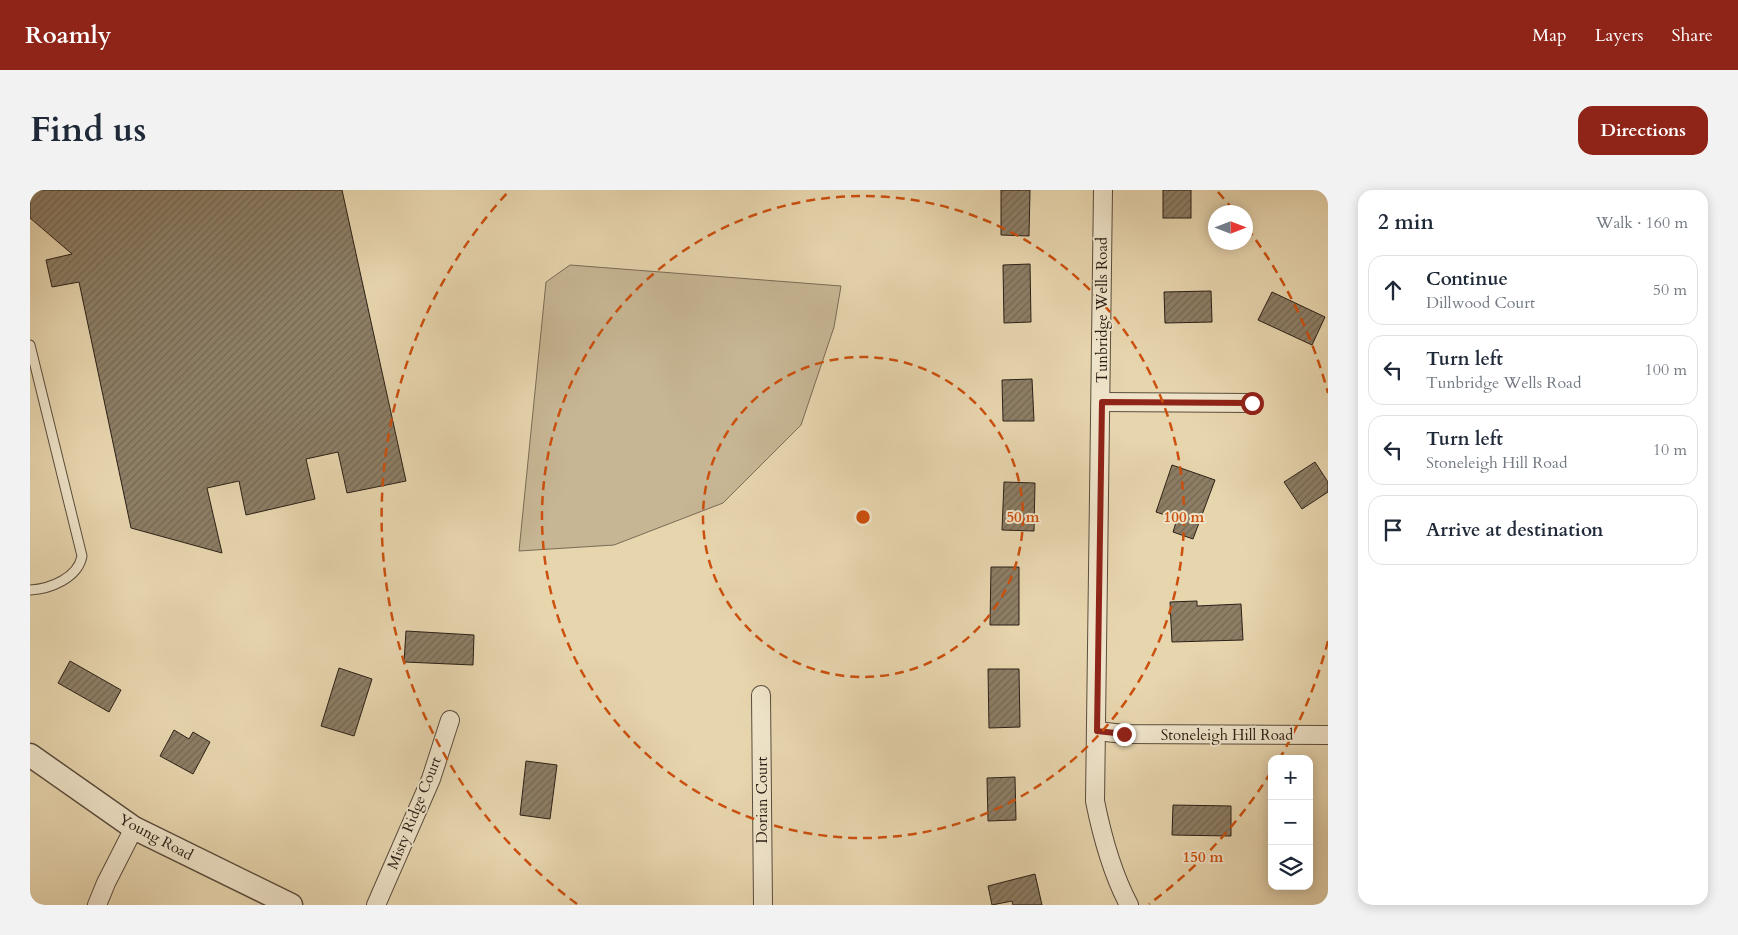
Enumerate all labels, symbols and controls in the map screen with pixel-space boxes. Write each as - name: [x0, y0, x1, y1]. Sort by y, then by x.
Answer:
- text: Roamly: [25, 19, 111, 52]
- text: Map: [1532, 23, 1567, 48]
- text: Layers: [1595, 23, 1644, 48]
- text: Share: [1672, 23, 1713, 48]
- text: Find us: [30, 106, 146, 154]
- button: Directions: [1578, 106, 1708, 155]
- north arrow: [1208, 205, 1253, 250]
- text: 2 min: [1378, 208, 1434, 237]
- text: Walk · 160 m: [1596, 212, 1688, 234]
- street label: Tunbridge Wells Road: [1092, 237, 1112, 383]
- text: Continue: [1426, 266, 1508, 292]
- icon: ahead: [1379, 276, 1407, 304]
- text: 50 m: [1653, 279, 1687, 301]
- text: Dillwood Court: [1426, 292, 1535, 314]
- text: Turn left: [1426, 346, 1503, 372]
- icon: left: [1379, 356, 1407, 384]
- text: 100 m: [1645, 359, 1687, 381]
- text: Tunbridge Wells Road: [1426, 372, 1581, 394]
- route start: [1241, 392, 1264, 415]
- text: Turn left: [1426, 426, 1503, 452]
- icon: left: [1379, 436, 1407, 464]
- text: 10 m: [1653, 439, 1687, 461]
- text: Stoneleigh Hill Road: [1426, 452, 1567, 474]
- text: 50 m: [1006, 507, 1040, 527]
- text: 100 m: [1164, 507, 1205, 527]
- centre of rings: [854, 508, 872, 526]
- icon: arrive: [1379, 516, 1407, 544]
- text: Arrive at destination: [1426, 517, 1603, 543]
- route end: [1113, 723, 1136, 746]
- street label: Stoneleigh Hill Road: [1161, 725, 1293, 745]
- street label: Misty Ridge Court: [382, 753, 446, 872]
- map controls: [1268, 755, 1313, 890]
- button: +: [1268, 755, 1313, 800]
- street label: Dorian Court: [752, 756, 772, 844]
- button: −: [1268, 800, 1313, 845]
- street label: Young Road: [115, 809, 197, 865]
- button: layers: [1268, 845, 1313, 890]
- text: 150 m: [1183, 847, 1224, 867]

